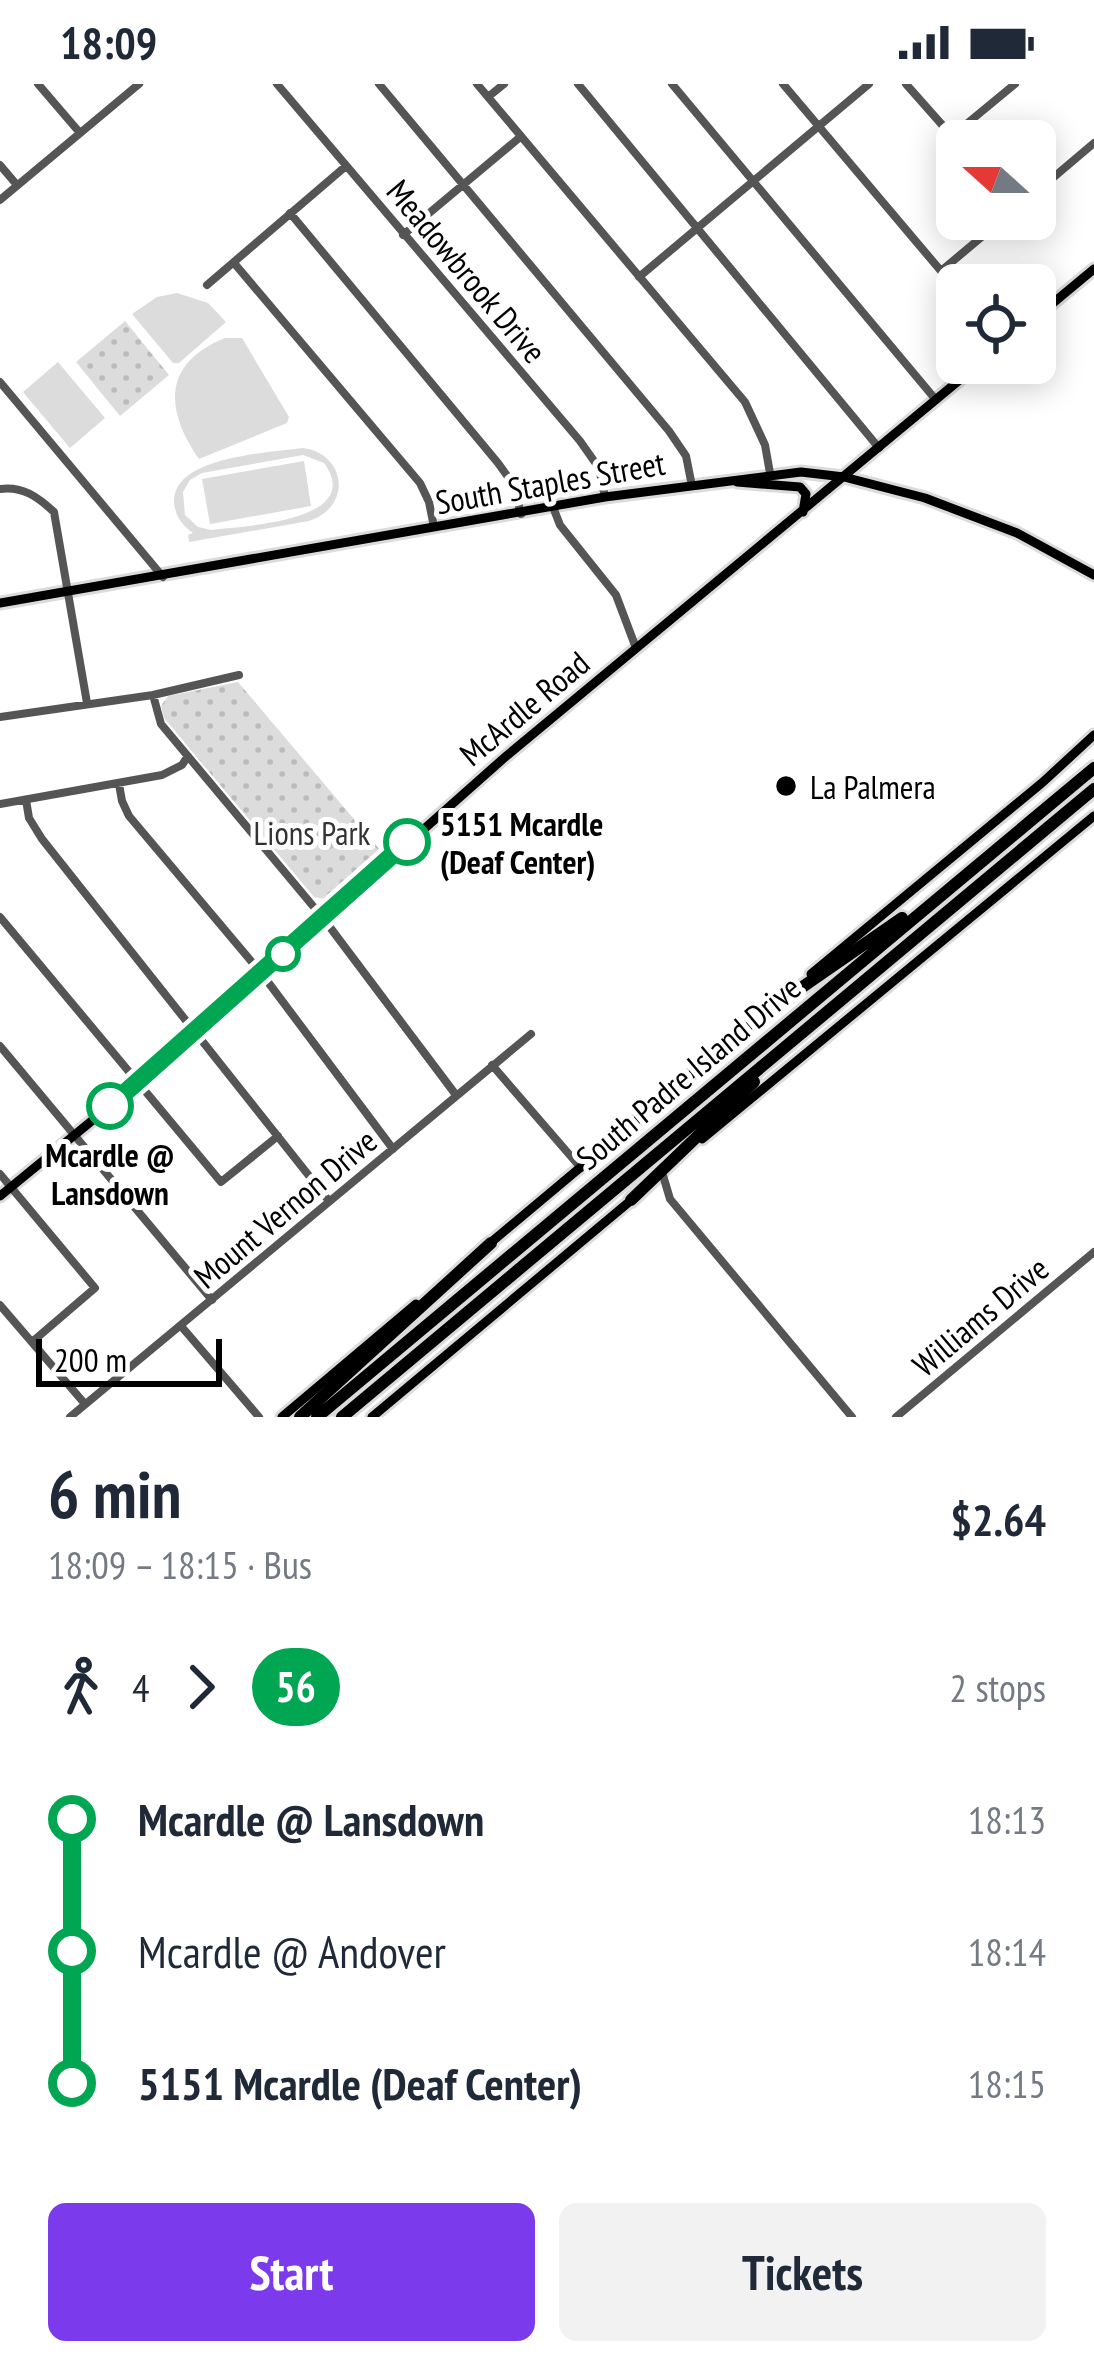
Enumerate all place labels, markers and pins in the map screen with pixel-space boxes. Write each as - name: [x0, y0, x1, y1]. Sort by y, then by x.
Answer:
- place label: La Palmera: [810, 765, 936, 808]
- marker: La Palmera: [773, 773, 799, 799]
- place label: 5151 Mcardle (Deaf Center): [440, 802, 603, 883]
- marker: 5151 Mcardle (Deaf Center): [385, 820, 429, 864]
- unlabelled marker: [267, 938, 299, 970]
- marker: Mcardle @ Lansdown: [88, 1084, 132, 1128]
- place label: Mcardle @ Lansdown: [45, 1133, 175, 1214]

